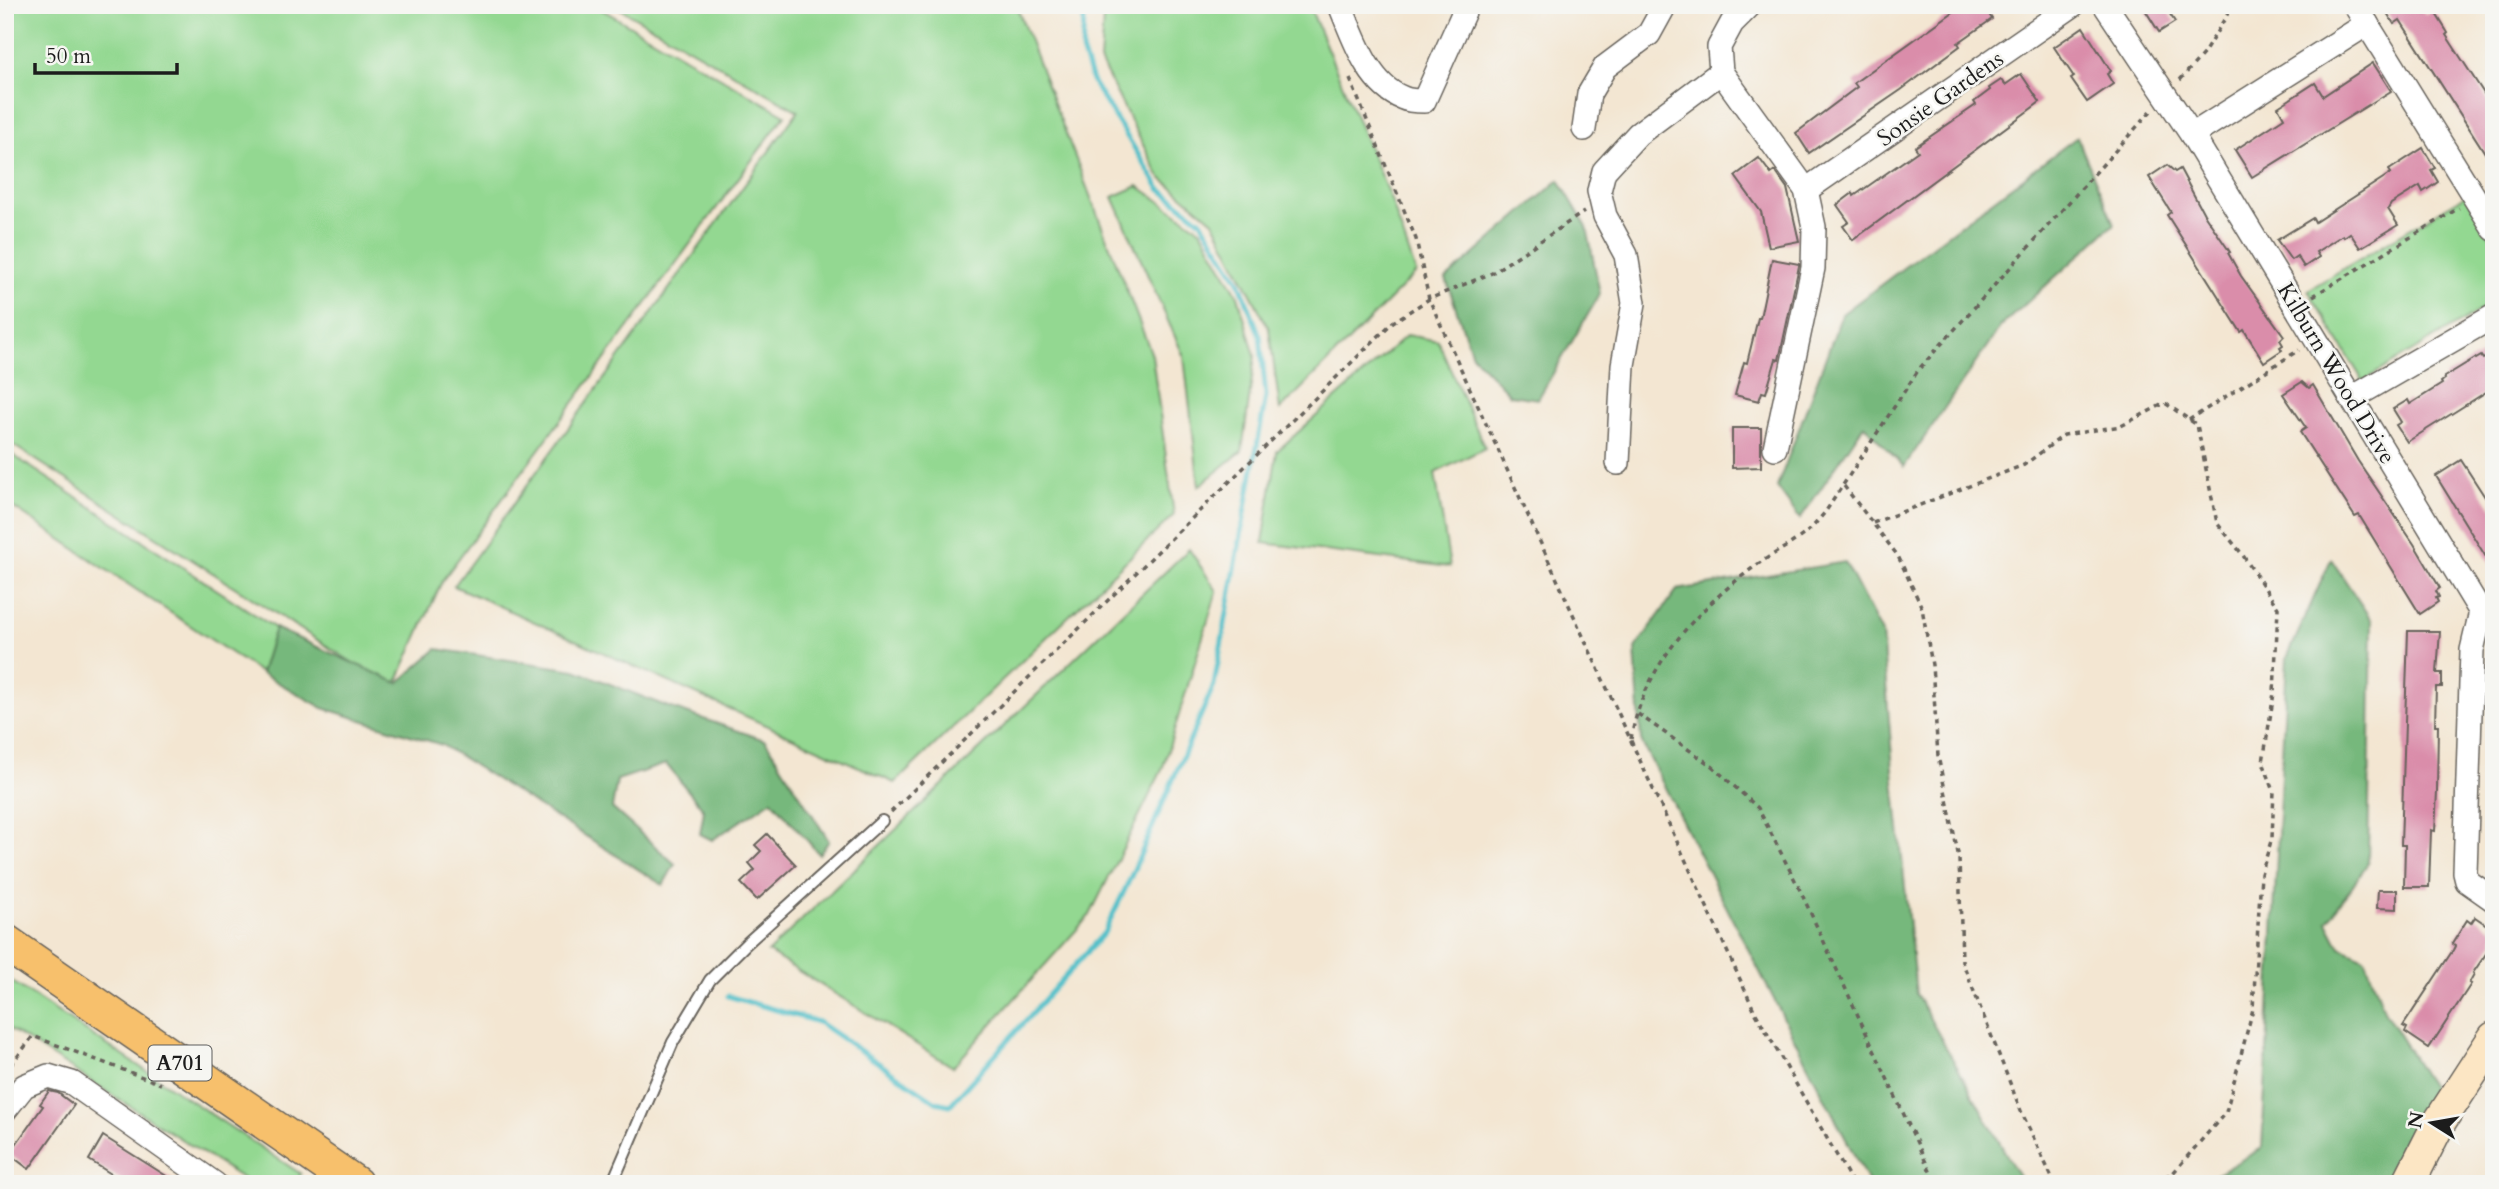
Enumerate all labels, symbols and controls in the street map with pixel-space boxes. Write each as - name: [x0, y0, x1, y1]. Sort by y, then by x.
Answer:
- scale bar: [35, 32, 177, 76]
- text: 50 m: [46, 42, 91, 71]
- street label: Sonsie Gardens: [1871, 43, 2010, 153]
- street label: Kilburn Wood Drive: [2270, 277, 2403, 470]
- road number: A701: [148, 1046, 212, 1080]
- north arrow: [2398, 1088, 2468, 1158]
- text: N: [2402, 1109, 2431, 1131]

